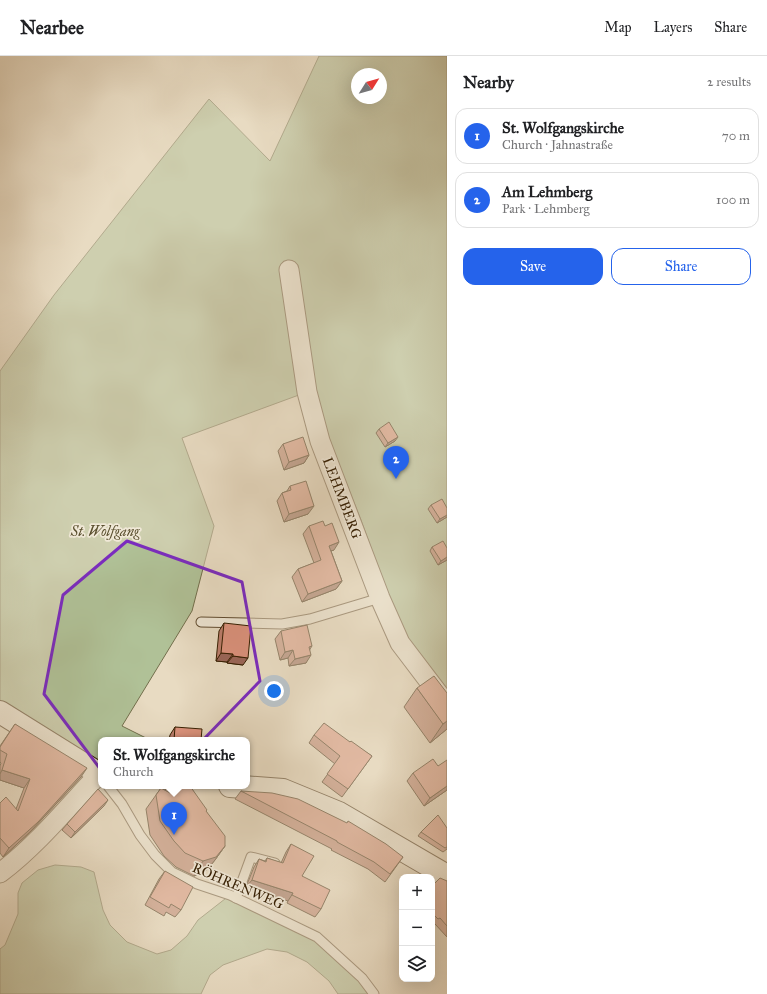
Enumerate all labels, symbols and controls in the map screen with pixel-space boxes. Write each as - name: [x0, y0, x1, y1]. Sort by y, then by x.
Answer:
- text: Nearbee: [20, 16, 84, 39]
- text: Map: [604, 19, 632, 36]
- text: Layers: [654, 19, 692, 36]
- text: Share: [714, 19, 747, 36]
- north arrow: [351, 68, 387, 104]
- text: Nearby: [463, 72, 514, 93]
- text: 2 results: [707, 74, 751, 90]
- text: St. Wolfgangskirche: [502, 119, 624, 137]
- text: 1: [474, 128, 480, 144]
- text: 70 m: [722, 128, 750, 144]
- text: Church · Jahnastraße: [502, 137, 613, 153]
- text: Am Lehmberg: [502, 183, 592, 201]
- text: 2: [474, 192, 480, 208]
- text: 100 m: [716, 192, 750, 208]
- text: Park · Lehmberg: [502, 201, 590, 217]
- button: Save: [463, 248, 603, 285]
- button: Share: [611, 248, 751, 285]
- pin: 2: [383, 446, 409, 479]
- street label: LEHMBERG: [319, 455, 365, 541]
- park label: St. Wolfgang: [70, 523, 140, 540]
- your location: [264, 681, 284, 701]
- popup: [98, 737, 250, 789]
- text: St. Wolfgangskirche: [113, 746, 235, 764]
- text: Church: [113, 764, 153, 780]
- pin: 1: [161, 802, 187, 835]
- street label: RÖHRENWEG: [190, 857, 287, 913]
- map controls: [399, 874, 435, 982]
- button: +: [399, 874, 435, 910]
- button: −: [399, 910, 435, 946]
- button: layers: [399, 946, 435, 982]

